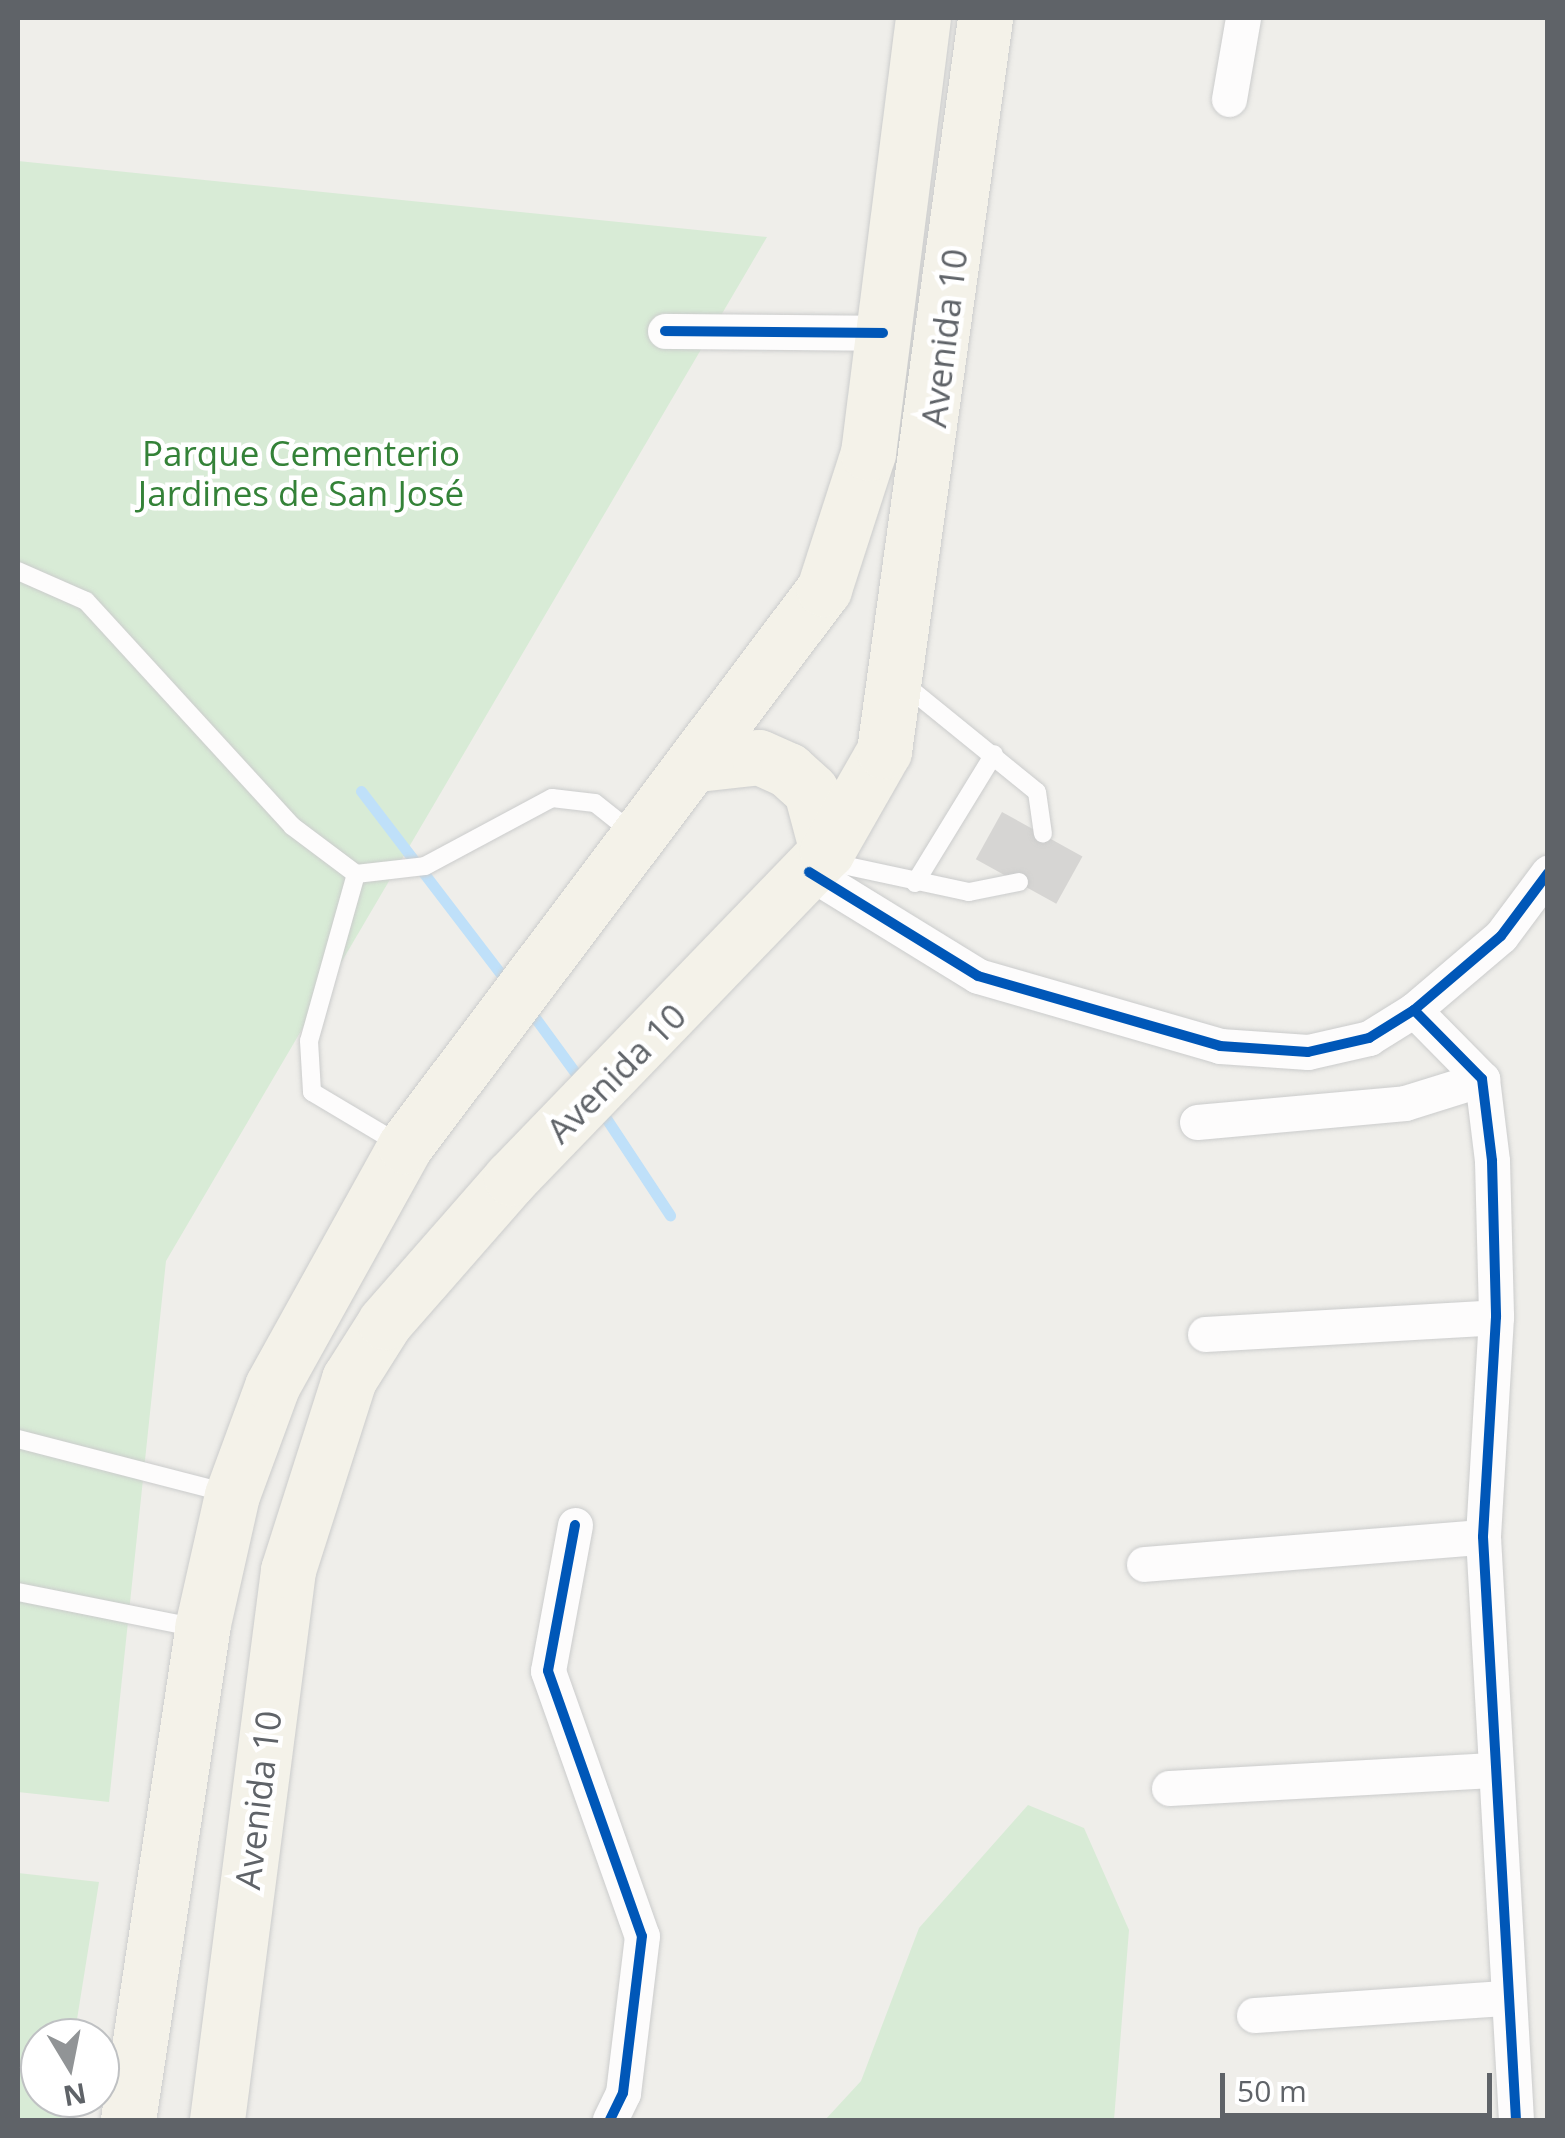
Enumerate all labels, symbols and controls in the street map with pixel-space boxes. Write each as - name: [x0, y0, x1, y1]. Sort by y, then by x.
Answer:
- street label: Avenida 10: [912, 246, 976, 430]
- park label: Parque Cementerio Jardines de San José: [138, 432, 464, 514]
- street label: Avenida 10: [538, 995, 694, 1151]
- street label: Avenida 10: [226, 1708, 290, 1892]
- north arrow: [20, 2018, 120, 2118]
- scale bar: [1225, 2053, 1498, 2115]
- text: 50 m: [1237, 2070, 1307, 2111]
- text: N: [60, 2075, 89, 2116]

